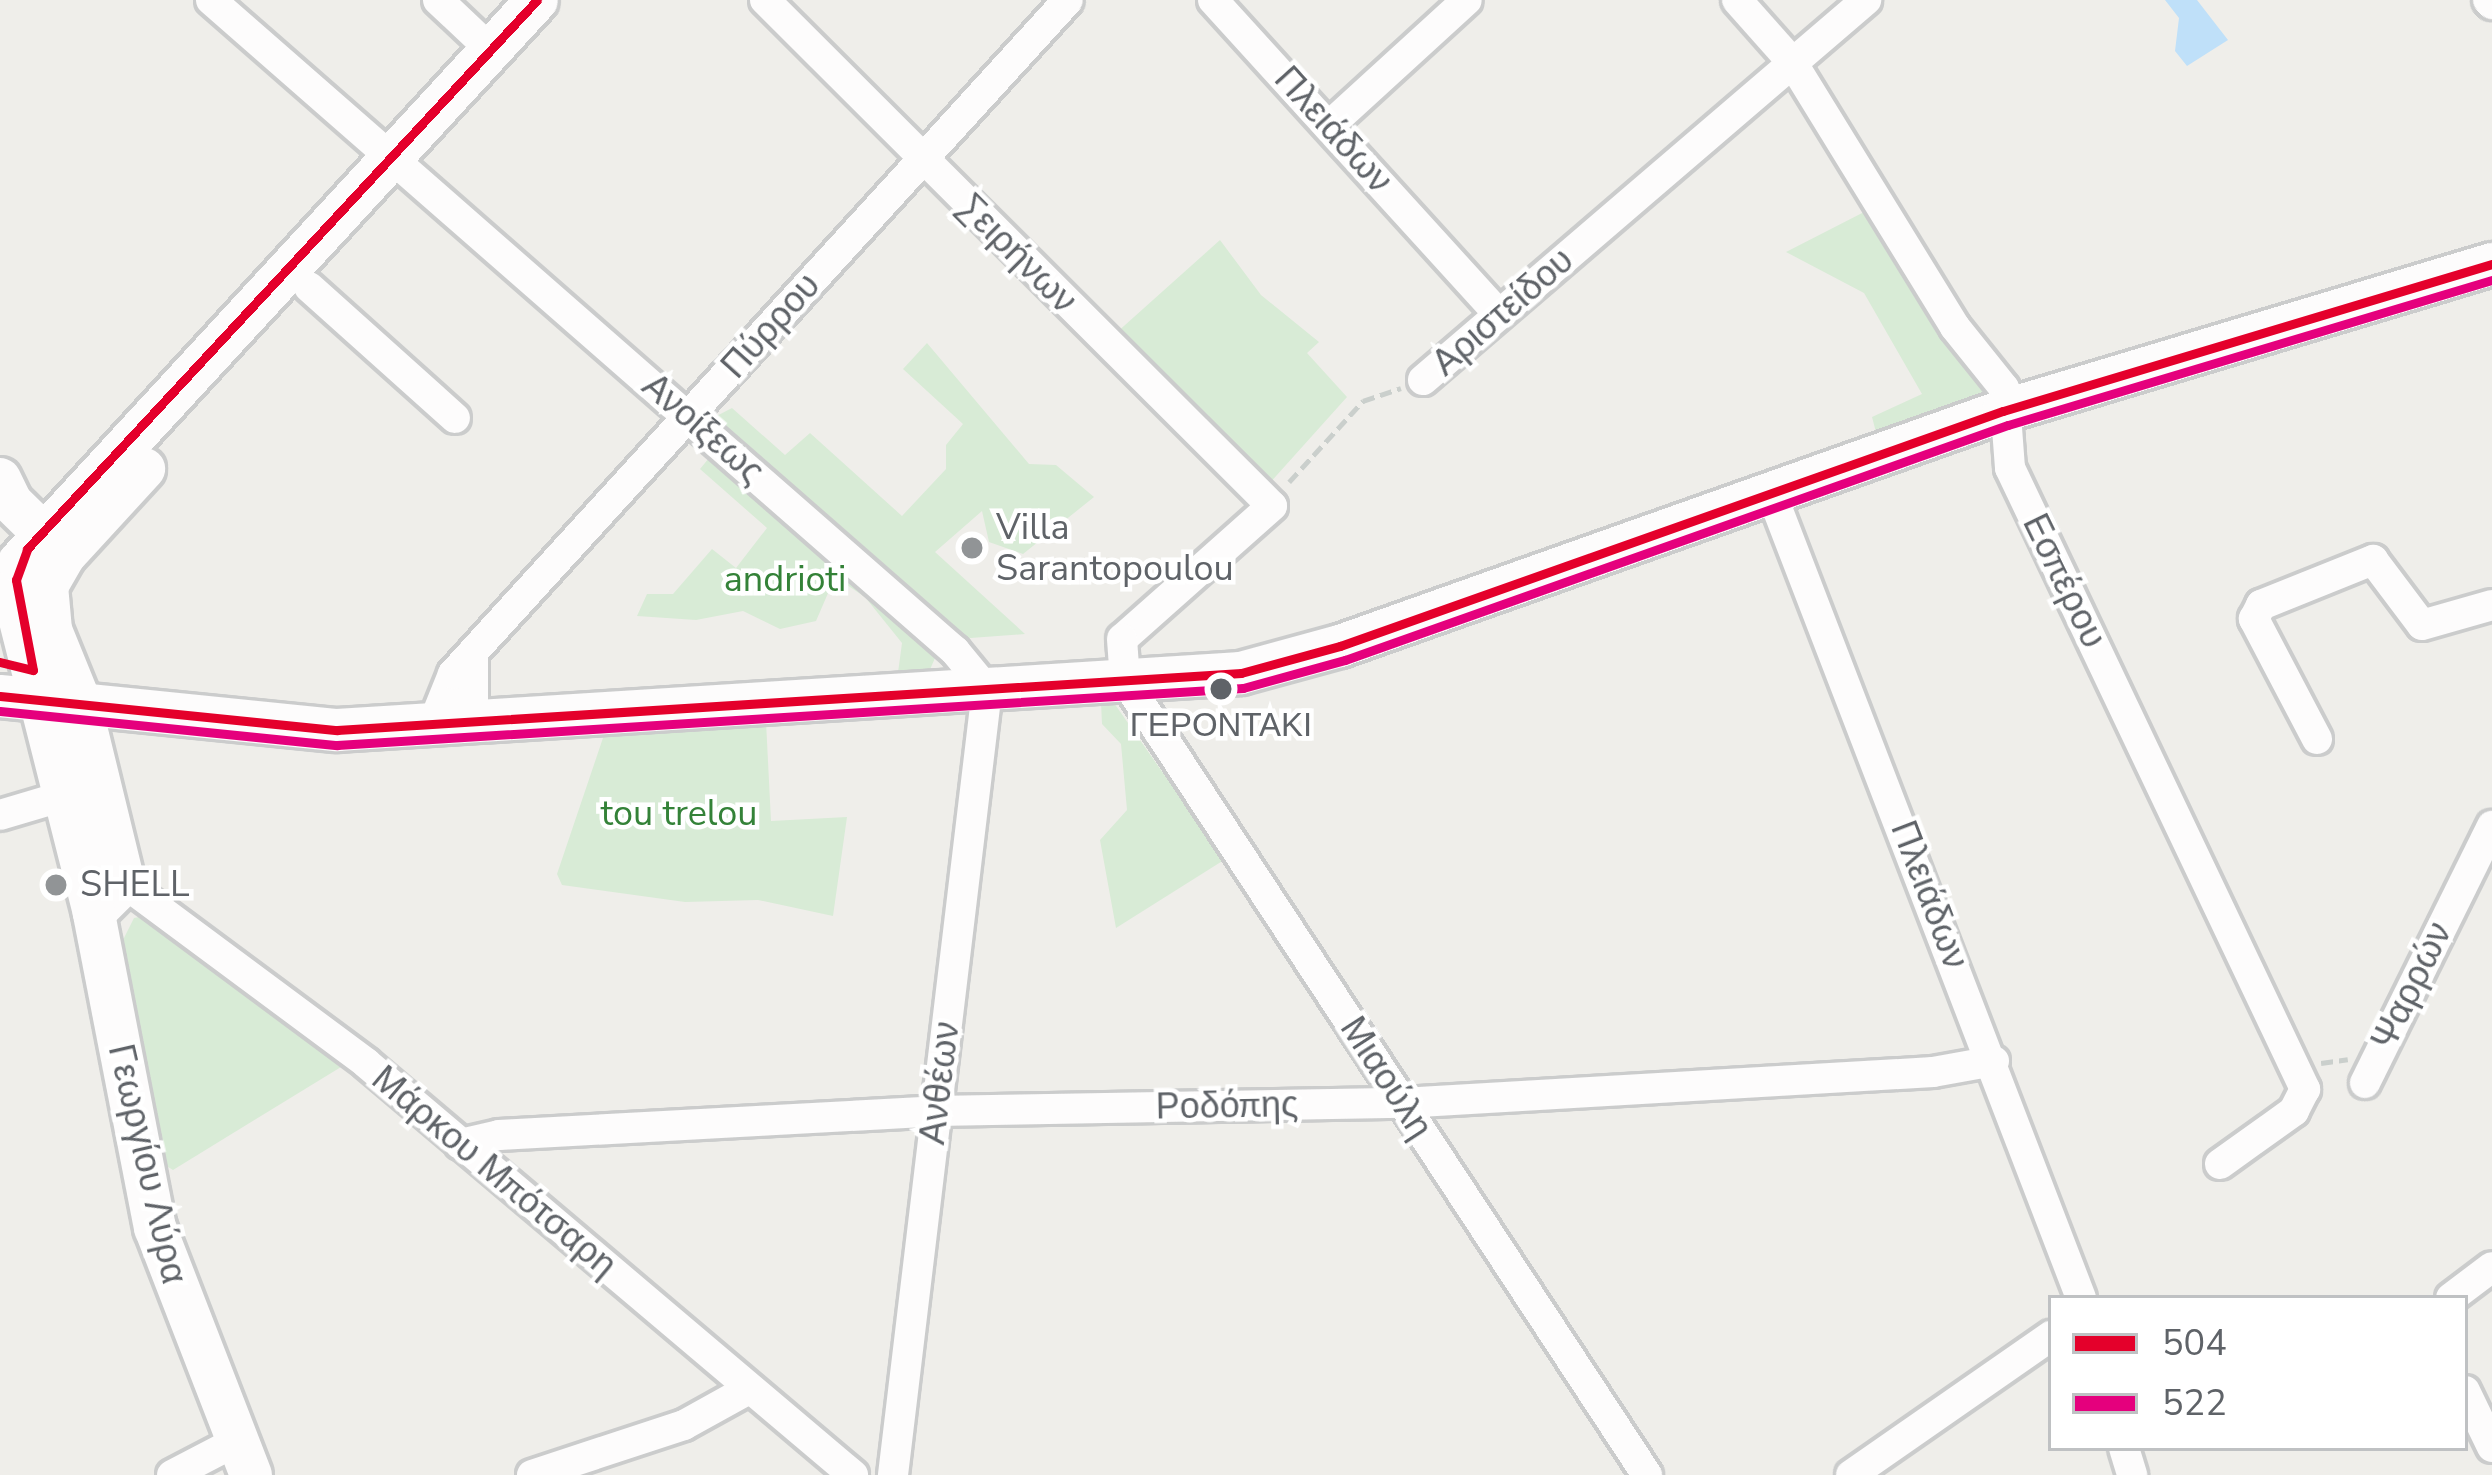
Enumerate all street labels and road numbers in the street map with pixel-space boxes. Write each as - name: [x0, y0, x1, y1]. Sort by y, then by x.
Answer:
- street label: Πλειάδων: [1265, 58, 1401, 202]
- street label: Σειρήνων: [949, 186, 1085, 322]
- street label: Αριστείδου: [1424, 239, 1582, 385]
- street label: Πύρρου: [713, 265, 829, 387]
- street label: Ανοίξεως: [633, 364, 773, 494]
- street label: Εσπέρου: [2013, 507, 2115, 655]
- street label: Πλειάδων: [1881, 815, 1977, 975]
- street label: Ψαρρών: [2363, 915, 2461, 1057]
- street label: Μιαούλη: [1331, 1009, 1441, 1147]
- street label: Ανθέων: [911, 1019, 969, 1147]
- street label: Γεωργίου Λύρα: [98, 1040, 196, 1288]
- street label: Μάρκου Μπότσαρη: [363, 1057, 625, 1287]
- street label: Ροδόπης: [1155, 1083, 1299, 1129]

